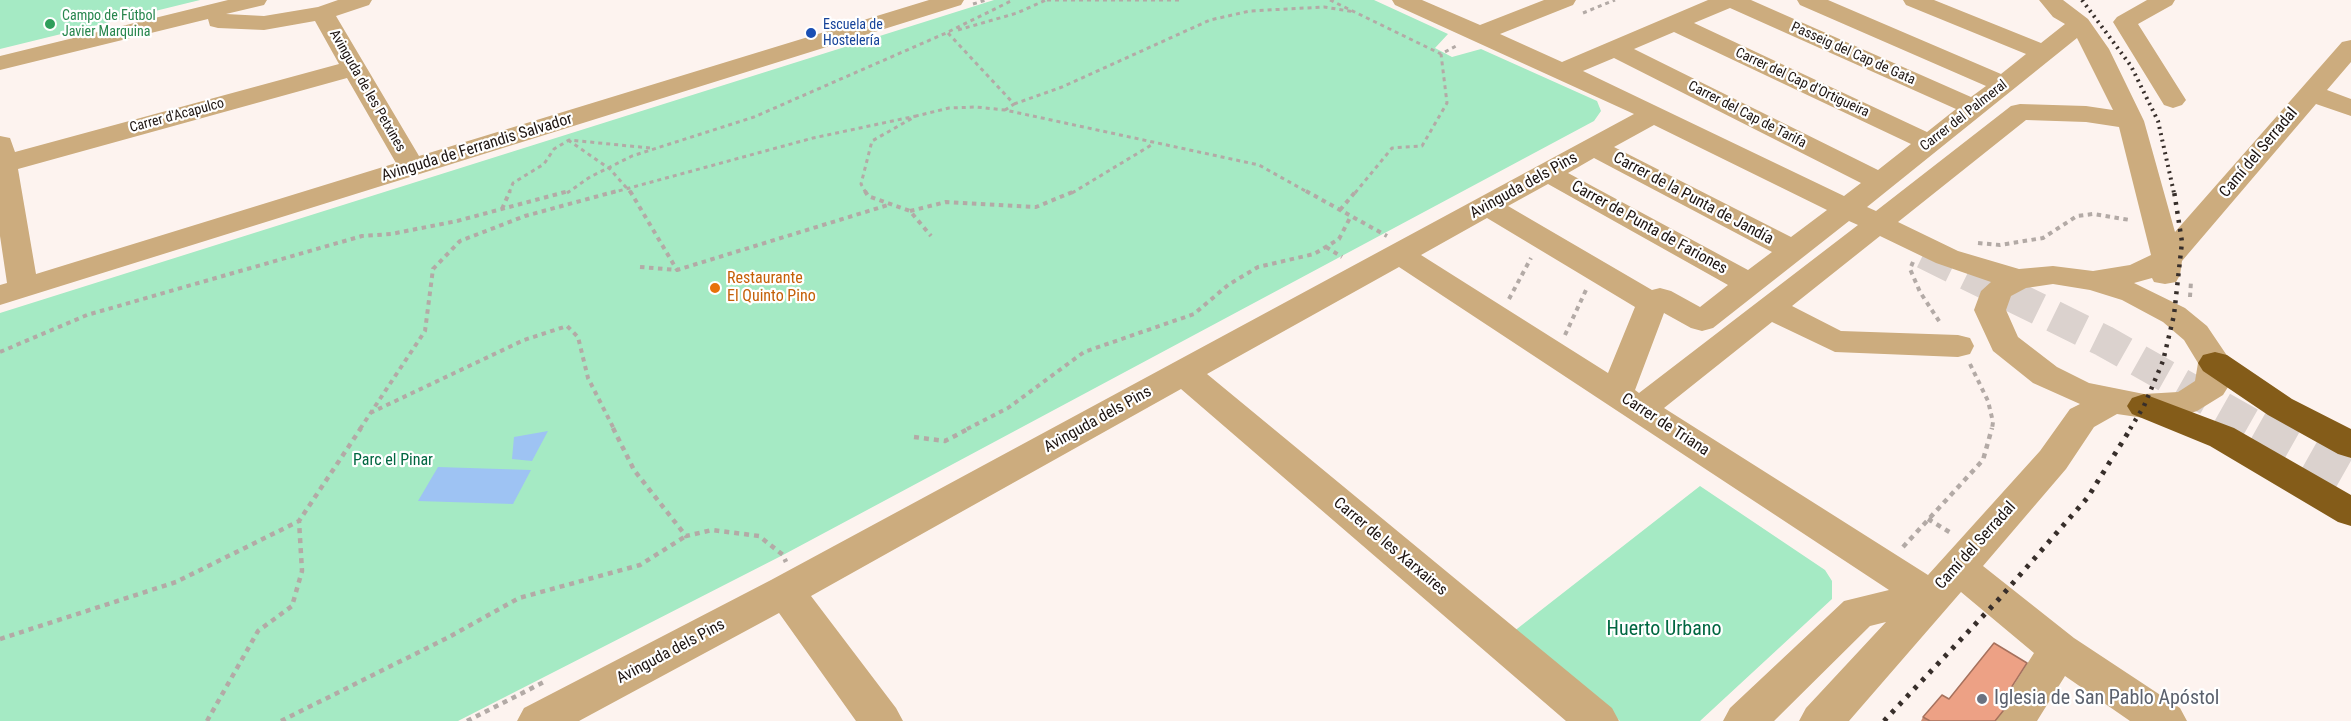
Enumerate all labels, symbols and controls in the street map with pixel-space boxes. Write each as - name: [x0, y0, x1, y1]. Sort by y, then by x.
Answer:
- place label: Campo de Fútbol Javier Marquina: [62, 8, 156, 40]
- marker: Campo de Fútbol Javier Marquina: [43, 17, 57, 31]
- place label: Escuela de Hostelería: [823, 17, 883, 50]
- street label: Passeig del Cap de Gata: [1788, 19, 1918, 89]
- marker: Escuela de Hostelería: [804, 26, 818, 40]
- street label: Avinguda de les Petxines: [325, 27, 409, 155]
- street label: Carrer del Cap d'Ortigueira: [1732, 45, 1872, 121]
- street label: Carrer del Palmeral: [1917, 77, 2011, 155]
- street label: Carrer del Cap de Tarifa: [1685, 78, 1809, 152]
- street label: Carrer d'Acapulco: [128, 95, 226, 137]
- street label: Camí del Serradal: [2216, 104, 2302, 202]
- street label: Avinguda de Ferrandis Salvador: [379, 110, 575, 186]
- street label: Avinguda dels Pins: [1467, 149, 1581, 223]
- street label: Carrer de la Punta de Jandía: [1610, 149, 1776, 249]
- street label: Carrer de Punta de Fariones: [1568, 177, 1730, 279]
- place label: Restaurante El Quinto Pino: [727, 269, 816, 307]
- marker: Restaurante El Quinto Pino: [708, 281, 722, 295]
- street label: Avinguda dels Pins: [1041, 383, 1155, 457]
- street label: Carrer de Triana: [1617, 389, 1713, 461]
- park label: Parc el Pinar: [353, 451, 433, 471]
- street label: Carrer de les Xarxaires: [1329, 494, 1451, 600]
- street label: Camí del Serradal: [1932, 498, 2020, 594]
- street label: Avinguda dels Pins: [614, 615, 728, 689]
- park label: Huerto Urbano: [1607, 618, 1721, 642]
- place label: Iglesia de San Pablo Apóstol: [1994, 687, 2219, 711]
- marker: Iglesia de San Pablo Apóstol: [1975, 692, 1989, 706]

